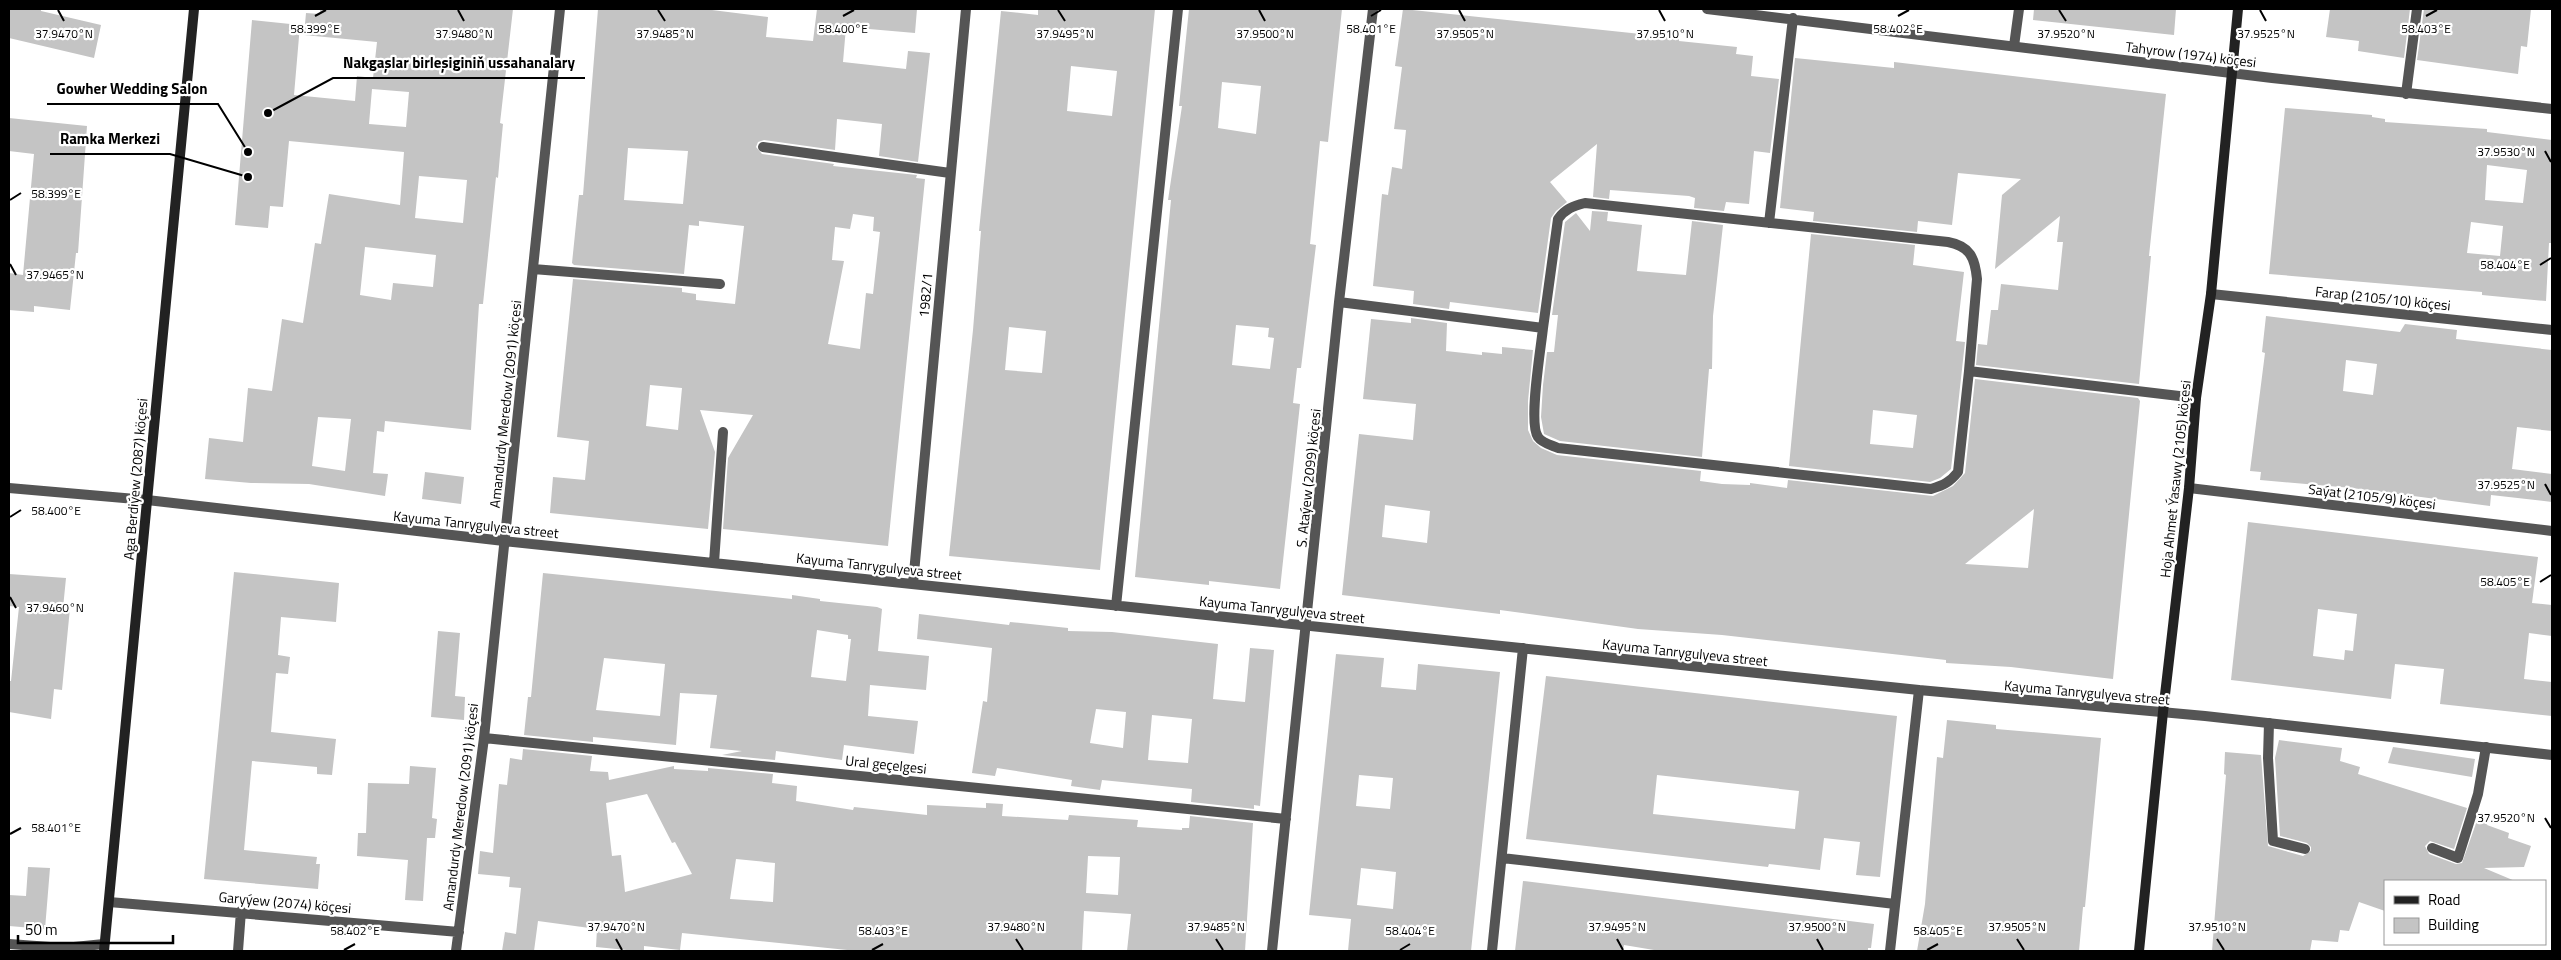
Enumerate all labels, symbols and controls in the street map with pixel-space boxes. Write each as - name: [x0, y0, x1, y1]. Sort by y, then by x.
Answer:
- text: 58.399°E: [290, 19, 340, 38]
- text: 58.400°E: [818, 19, 868, 38]
- text: 58.401°E: [1346, 19, 1396, 38]
- text: 58.402°E: [1873, 19, 1923, 38]
- text: 58.403°E: [2401, 19, 2451, 38]
- text: 37.9470°N: [35, 24, 93, 43]
- text: 37.9480°N: [435, 24, 493, 43]
- text: 37.9485°N: [636, 24, 694, 43]
- text: 37.9495°N: [1036, 24, 1094, 43]
- text: 37.9500°N: [1236, 24, 1294, 43]
- text: 37.9505°N: [1436, 24, 1494, 43]
- text: 37.9510°N: [1636, 24, 1694, 43]
- text: 37.9520°N: [2037, 24, 2095, 43]
- text: 37.9525°N: [2237, 24, 2295, 43]
- street label: Tahyrow (1974) köçesi: [2124, 36, 2258, 72]
- callout: Nakgaşlar birleşiginiň ussahanalary: [333, 48, 585, 78]
- text: Nakgaşlar birleşiginiň ussahanalary: [343, 51, 575, 74]
- callout: Gowher Wedding Salon: [47, 74, 218, 104]
- text: Gowher Wedding Salon: [57, 77, 207, 100]
- callout: Ramka Merkezi: [50, 124, 170, 154]
- text: Ramka Merkezi: [60, 127, 160, 150]
- text: 37.9530°N: [2477, 142, 2535, 161]
- text: 58.399°E: [31, 184, 81, 203]
- text: 58.404°E: [2480, 255, 2530, 274]
- text: 37.9465°N: [26, 265, 84, 284]
- street label: 1982/1: [913, 272, 937, 318]
- street label: Farap (2105/10) köçesi: [2314, 280, 2452, 316]
- street label: Amandurdy Meredow (2091) köçesi: [484, 299, 526, 509]
- street label: Hoja Ahmet Ýasawy (2105) köçesi: [2154, 379, 2196, 579]
- street label: Aga Berdiýew (2087) köçesi: [117, 397, 153, 561]
- street label: S. Ataýew (2099) köçesi: [1290, 408, 1326, 548]
- text: 37.9525°N: [2477, 475, 2535, 494]
- street label: Saýat (2105/9) köçesi: [2307, 478, 2437, 514]
- text: 58.400°E: [31, 501, 81, 520]
- street label: Kayuma Tanrygulyeva street: [392, 505, 560, 543]
- street label: Kayuma Tanrygulyeva street: [795, 547, 963, 585]
- text: 58.405°E: [2480, 572, 2530, 591]
- street label: Kayuma Tanrygulyeva street: [1198, 590, 1366, 628]
- text: 37.9460°N: [26, 598, 84, 617]
- street label: Kayuma Tanrygulyeva street: [1601, 633, 1769, 671]
- street label: Kayuma Tanrygulyeva street: [2003, 674, 2171, 710]
- street label: Amandurdy Meredow (2091) köçesi: [437, 702, 483, 912]
- street label: Ural geçelgesi: [844, 749, 928, 779]
- text: 37.9520°N: [2477, 808, 2535, 827]
- text: 58.401°E: [31, 818, 81, 837]
- legend: [2384, 880, 2546, 945]
- street label: Garyýew (2074) köçesi: [218, 886, 352, 918]
- text: Road: [2428, 888, 2460, 911]
- scale bar: [18, 912, 172, 944]
- text: Building: [2428, 913, 2479, 936]
- text: 37.9470°N: [587, 917, 645, 936]
- text: 37.9480°N: [987, 917, 1045, 936]
- text: 37.9485°N: [1187, 917, 1245, 936]
- text: 37.9495°N: [1588, 917, 1646, 936]
- text: 37.9500°N: [1788, 917, 1846, 936]
- text: 37.9505°N: [1988, 917, 2046, 936]
- text: 37.9510°N: [2188, 917, 2246, 936]
- text: 50 m: [25, 918, 58, 941]
- text: 58.402°E: [330, 921, 380, 940]
- text: 58.403°E: [858, 921, 908, 940]
- text: 58.404°E: [1385, 921, 1435, 940]
- text: 58.405°E: [1913, 921, 1963, 940]

